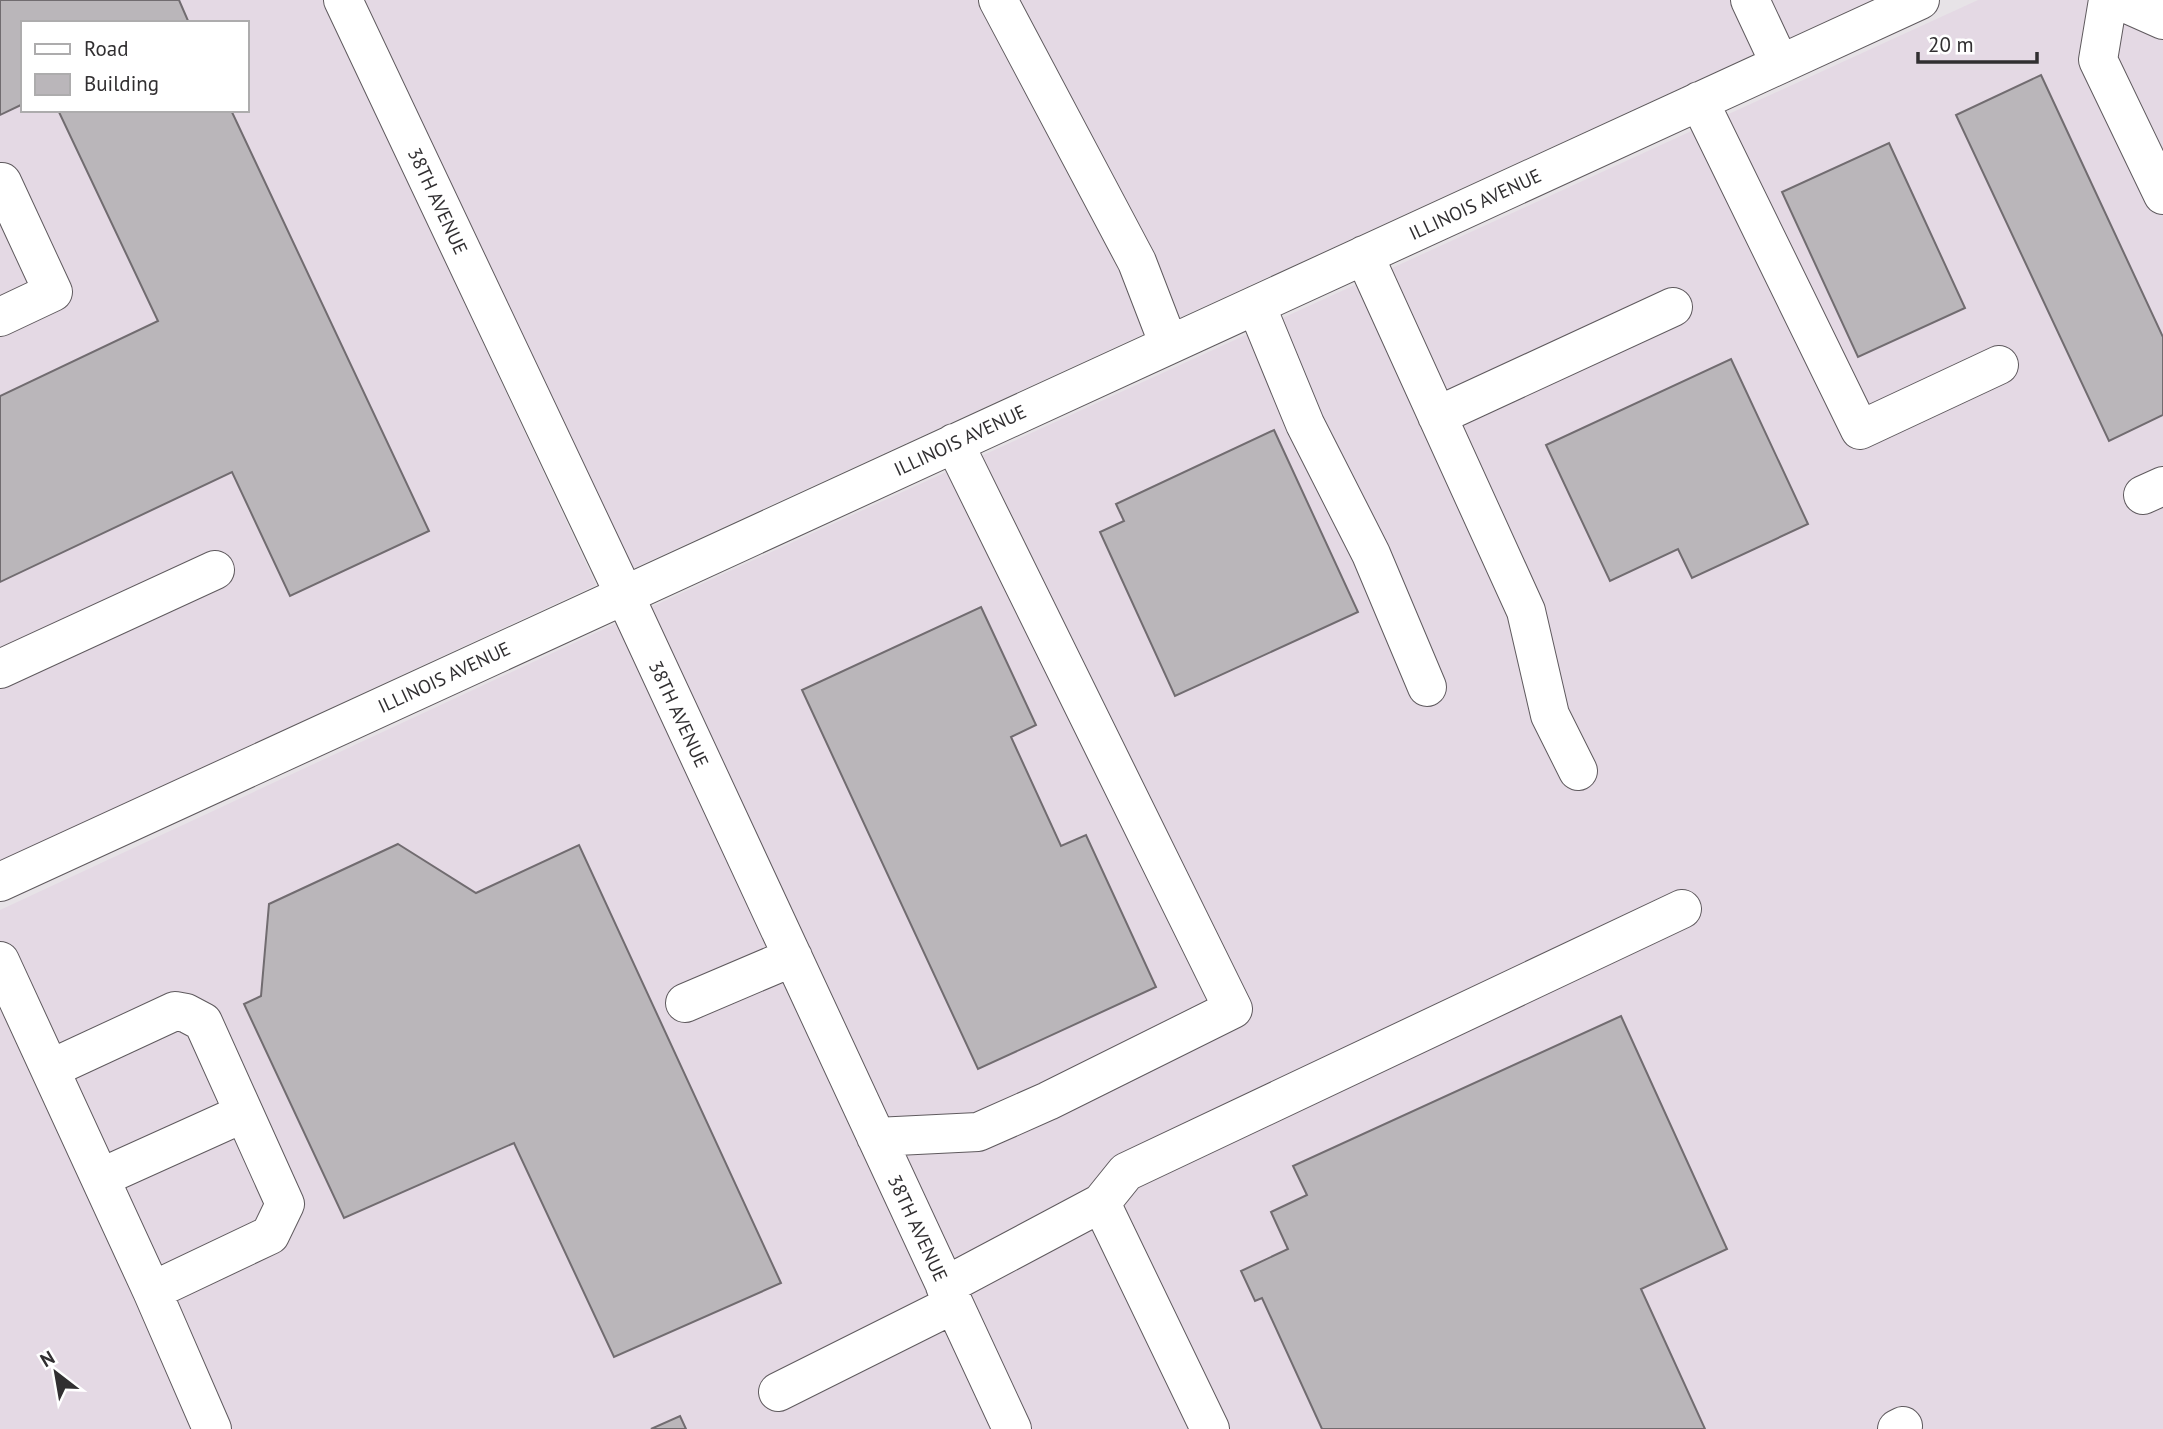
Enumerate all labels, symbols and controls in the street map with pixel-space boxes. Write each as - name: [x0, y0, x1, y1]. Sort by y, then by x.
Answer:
- legend: [21, 21, 248, 112]
- scale bar: [1918, 21, 2037, 65]
- text: 20 m: [1928, 31, 1974, 58]
- text: Road: [84, 35, 128, 62]
- text: Building: [84, 70, 159, 97]
- street label: 38TH AVENUE: [403, 144, 473, 258]
- street label: ILLINOIS AVENUE: [1405, 163, 1545, 245]
- street label: ILLINOIS AVENUE: [890, 399, 1030, 481]
- street label: ILLINOIS AVENUE: [374, 636, 514, 718]
- street label: 38TH AVENUE: [644, 657, 714, 771]
- street label: 38TH AVENUE: [883, 1171, 953, 1285]
- north arrow: [21, 1338, 91, 1408]
- text: N: [36, 1345, 59, 1372]

